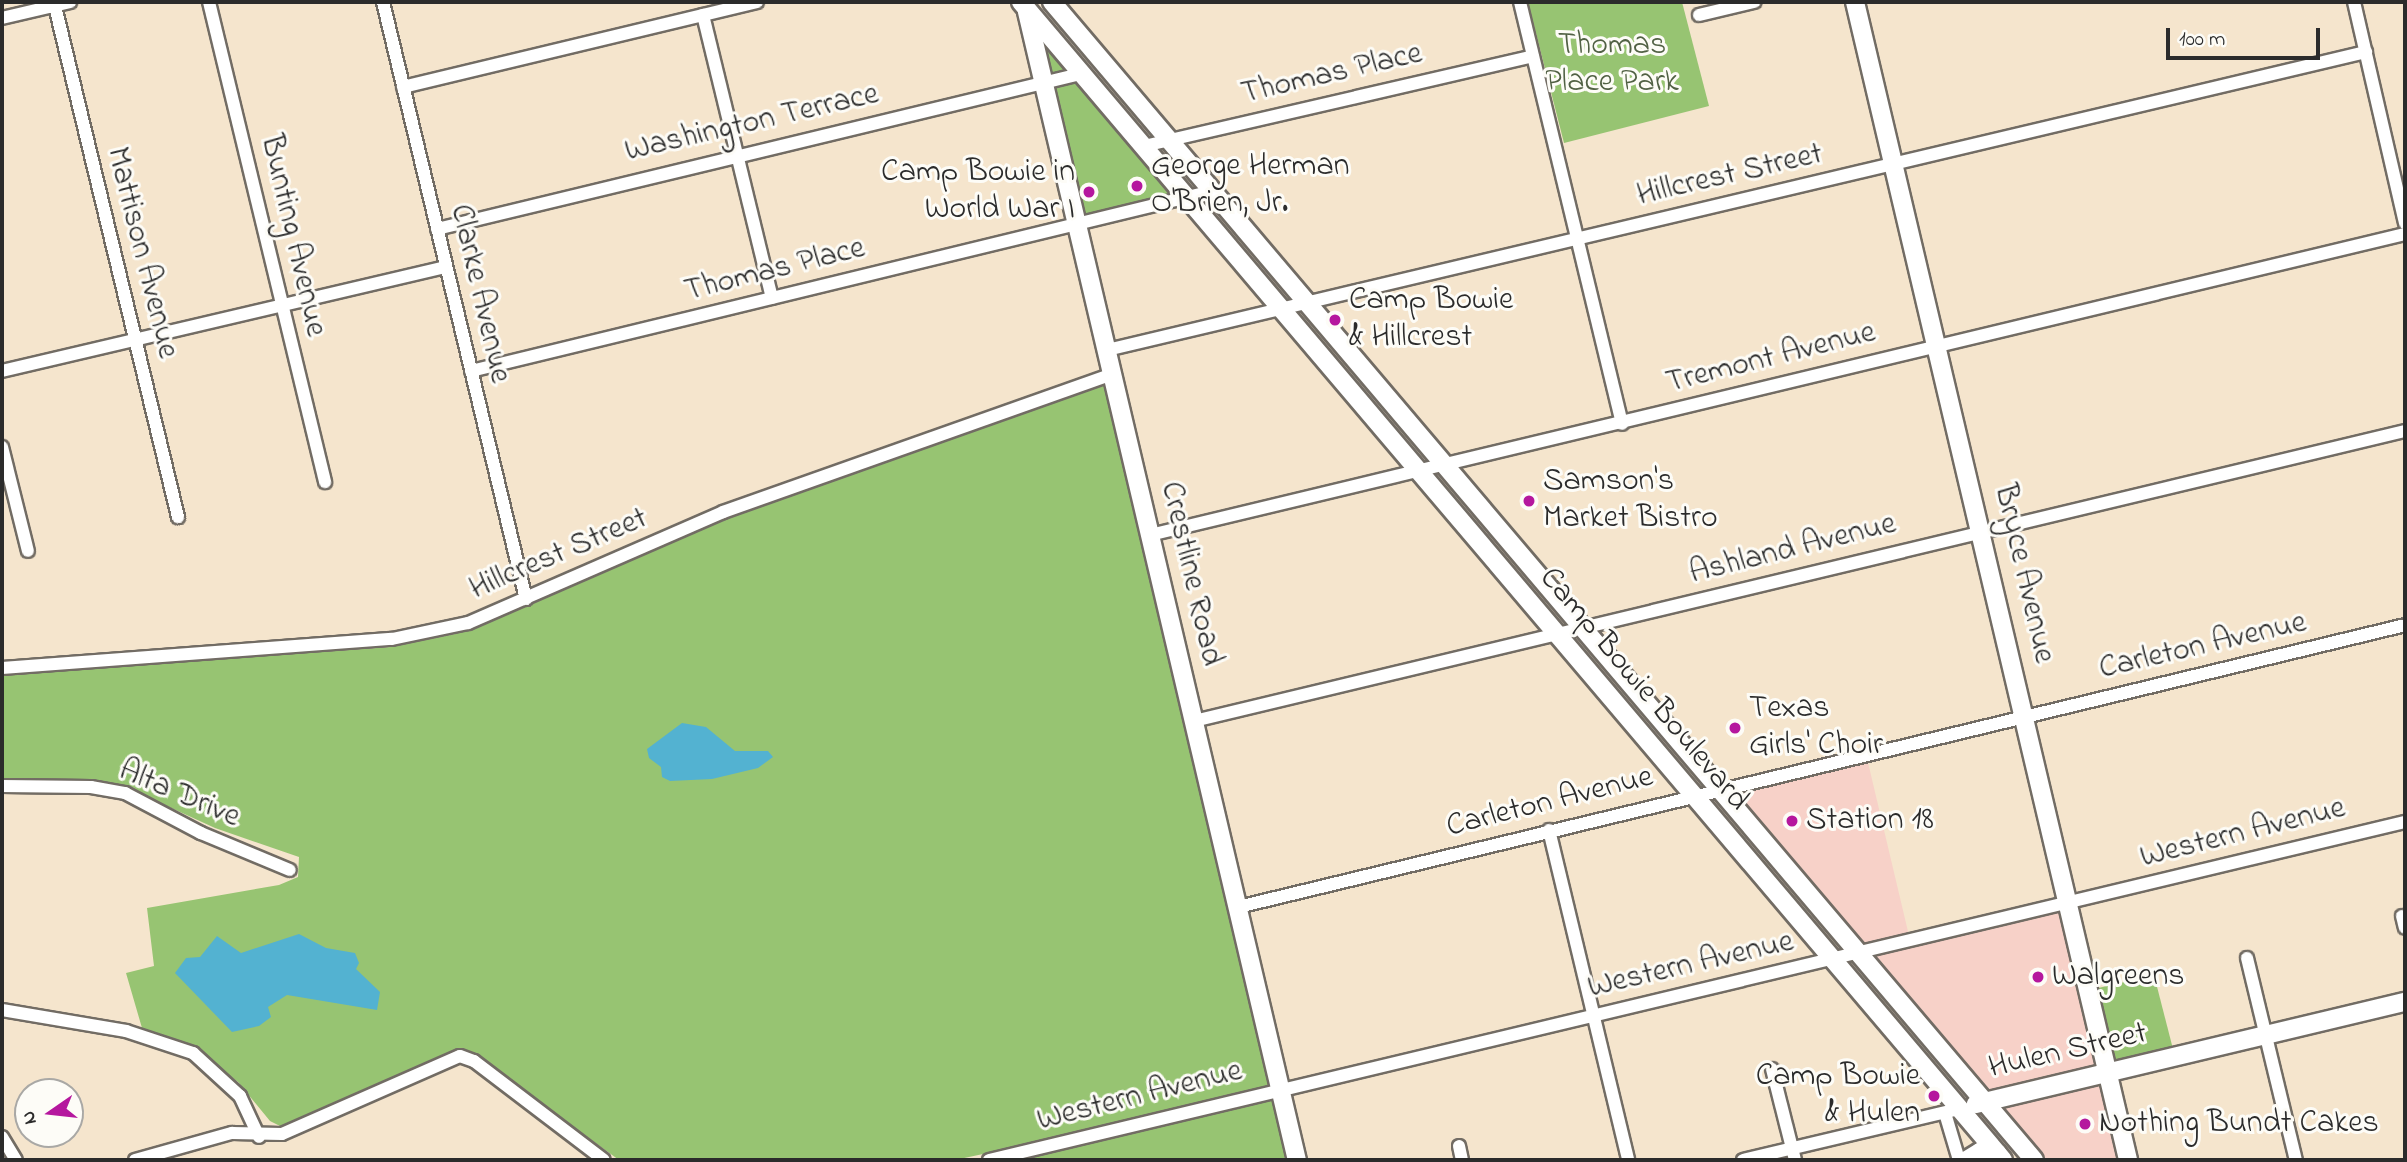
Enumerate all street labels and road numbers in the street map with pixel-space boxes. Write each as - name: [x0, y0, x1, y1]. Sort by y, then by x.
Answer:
- street label: Thomas Place: [1238, 36, 1426, 114]
- street label: Washington Terrace: [621, 76, 883, 172]
- street label: Bunting Avenue: [250, 131, 334, 341]
- street label: Hillcrest Street: [1633, 136, 1827, 216]
- street label: Mattison Avenue: [96, 143, 186, 363]
- street label: Clarke Avenue: [440, 201, 518, 387]
- street label: Thomas Place: [681, 230, 869, 312]
- street label: Tremont Avenue: [1662, 314, 1880, 404]
- street label: Crestline Road: [1150, 478, 1230, 670]
- street label: Bryce Avenue: [1984, 481, 2062, 667]
- street label: Hillcrest Street: [464, 500, 654, 610]
- street label: Ashland Avenue: [1686, 506, 1900, 594]
- street label: Camp Bowie Boulevard: [1530, 560, 1756, 820]
- street label: Carleton Avenue: [2096, 605, 2310, 689]
- street label: Alta Drive: [113, 752, 245, 838]
- street label: Carleton Avenue: [1443, 759, 1657, 847]
- street label: Western Avenue: [2137, 790, 2349, 878]
- street label: Western Avenue: [1584, 924, 1798, 1008]
- street label: Hulen Street: [1985, 1015, 2151, 1089]
- street label: Western Avenue: [1034, 1053, 1246, 1141]

